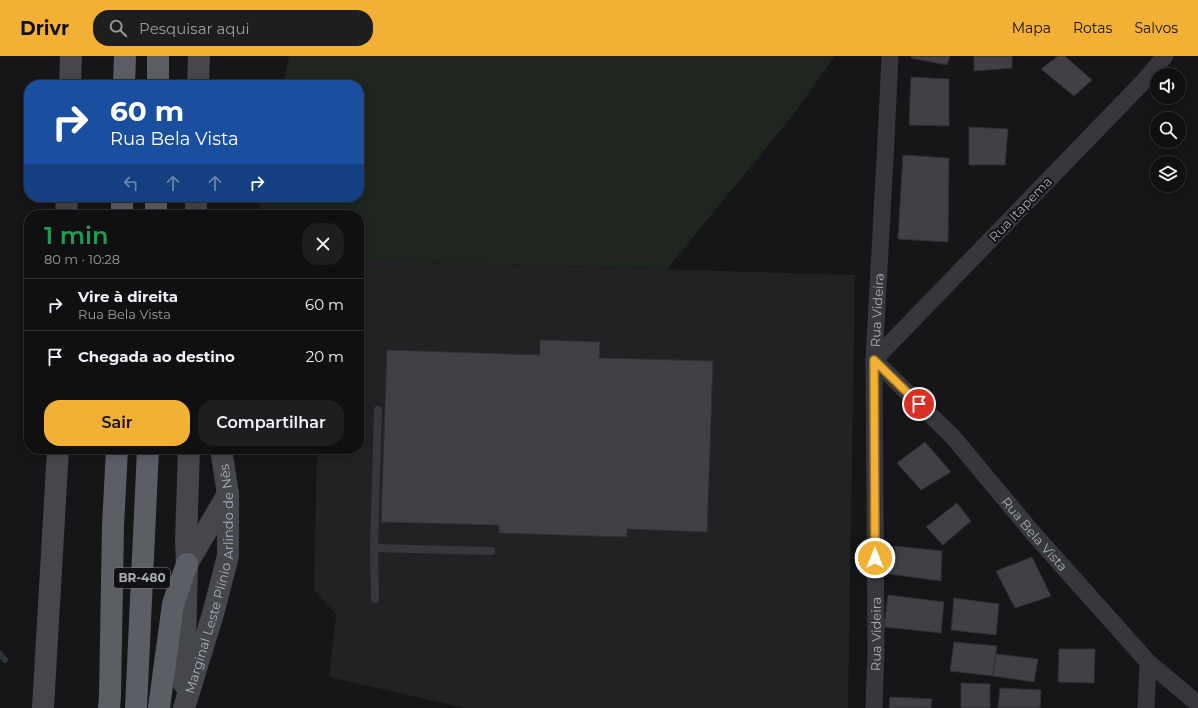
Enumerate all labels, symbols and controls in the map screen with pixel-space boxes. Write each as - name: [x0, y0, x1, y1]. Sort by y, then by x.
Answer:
- search box: [93, 10, 373, 46]
- text: Drivr: [20, 17, 69, 40]
- icon: search: [107, 17, 129, 39]
- text: Pesquisar aqui: [139, 19, 250, 38]
- text: Mapa: [1012, 19, 1051, 37]
- text: Rotas: [1073, 19, 1112, 37]
- text: Salvos: [1134, 19, 1178, 37]
- map controls: [1150, 68, 1186, 192]
- button: sound: [1150, 68, 1186, 104]
- text: 60 m: [110, 94, 184, 128]
- icon: right: [44, 96, 96, 148]
- button: search: [1150, 112, 1186, 148]
- text: Rua Bela Vista: [110, 128, 239, 150]
- button: layers: [1150, 156, 1186, 192]
- icon: left: [120, 172, 142, 194]
- icon: ahead: [162, 172, 184, 194]
- icon: ahead: [204, 172, 226, 194]
- icon: right: [246, 172, 268, 194]
- street label: Rua Itapema: [985, 173, 1055, 245]
- text: 1 min: [44, 221, 108, 250]
- button: close: [302, 223, 344, 265]
- text: 80 m · 10:28: [44, 251, 120, 267]
- street label: Rua Videira: [867, 273, 887, 348]
- text: Vire à direita: [78, 287, 178, 306]
- icon: right: [44, 294, 66, 316]
- text: 60 m: [305, 295, 344, 314]
- text: Rua Bela Vista: [78, 306, 171, 322]
- icon: arrive: [44, 346, 66, 368]
- text: Chegada ao destino: [78, 347, 235, 366]
- text: 20 m: [306, 347, 344, 366]
- pin: [902, 387, 936, 421]
- icon: arrive: [908, 393, 930, 415]
- button: Sair: [44, 400, 190, 446]
- button: Compartilhar: [198, 400, 344, 446]
- street label: Marginal Leste Plínio Arlindo de Nês: [181, 463, 236, 695]
- street label: Rua Bela Vista: [998, 494, 1071, 574]
- position arrow: [854, 537, 896, 579]
- road number: BR-480: [114, 568, 170, 588]
- street label: Rua Videira: [867, 597, 884, 671]

